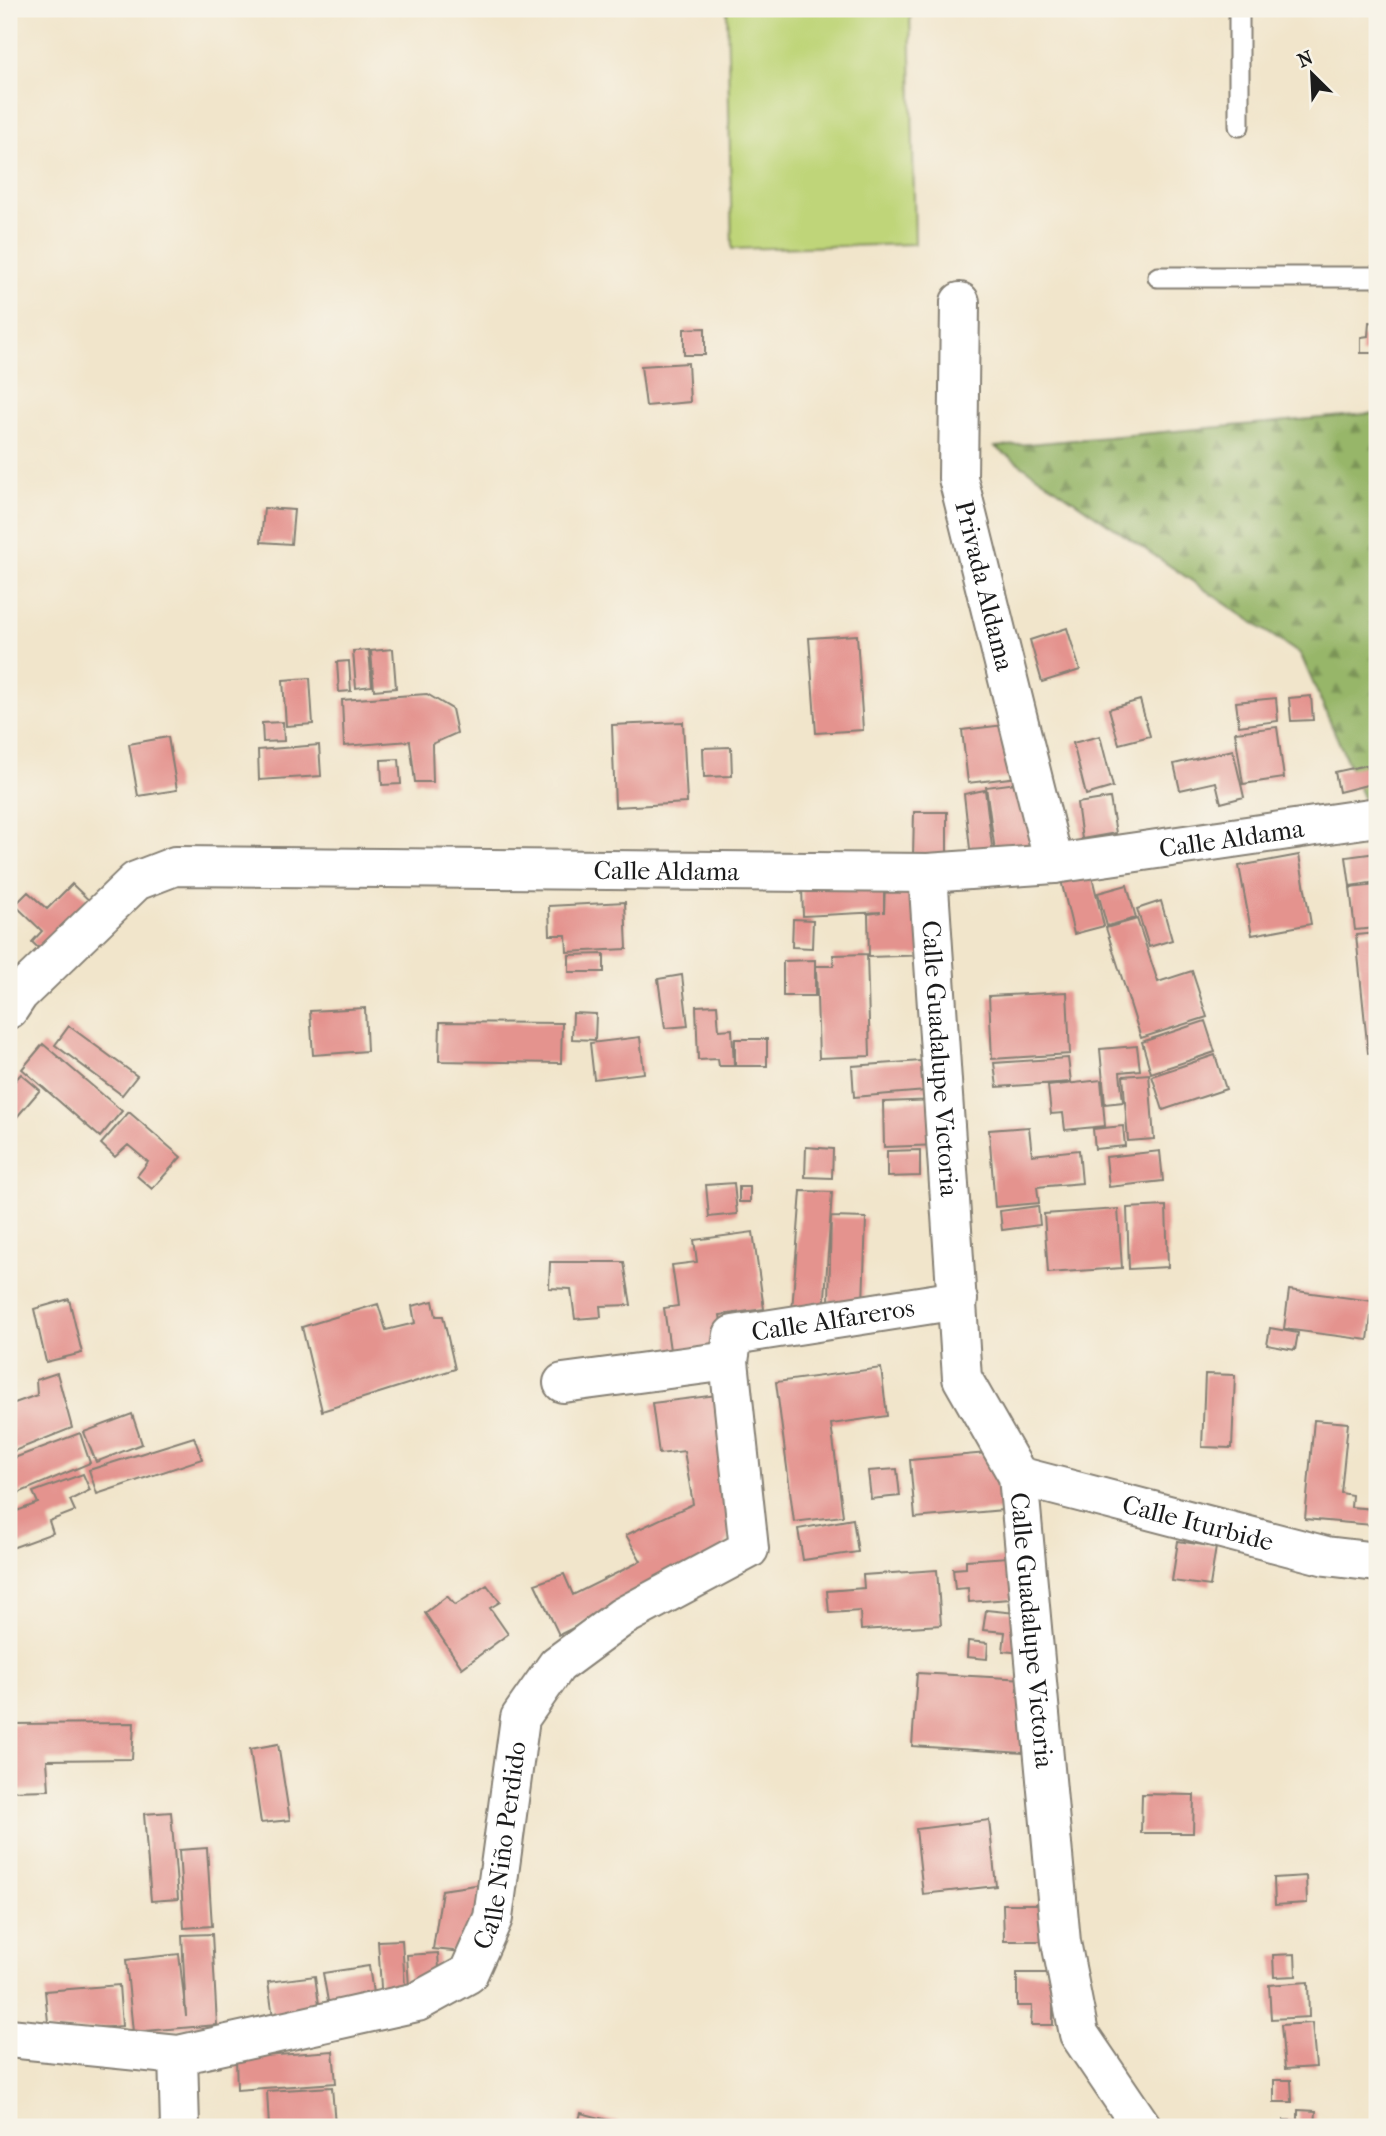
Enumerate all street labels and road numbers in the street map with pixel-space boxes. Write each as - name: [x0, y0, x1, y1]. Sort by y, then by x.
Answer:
- street label: Privada Aldama: [949, 497, 1021, 675]
- street label: Calle Aldama: [1157, 812, 1307, 864]
- street label: Calle Aldama: [593, 854, 741, 887]
- street label: Calle Guadalupe Victoria: [916, 919, 965, 1199]
- street label: Calle Alfareros: [749, 1292, 917, 1347]
- street label: Calle Iturbide: [1119, 1488, 1277, 1557]
- street label: Calle Guadalupe Victoria: [1004, 1491, 1060, 1771]
- street label: Calle Niño Perdido: [466, 1739, 532, 1954]

